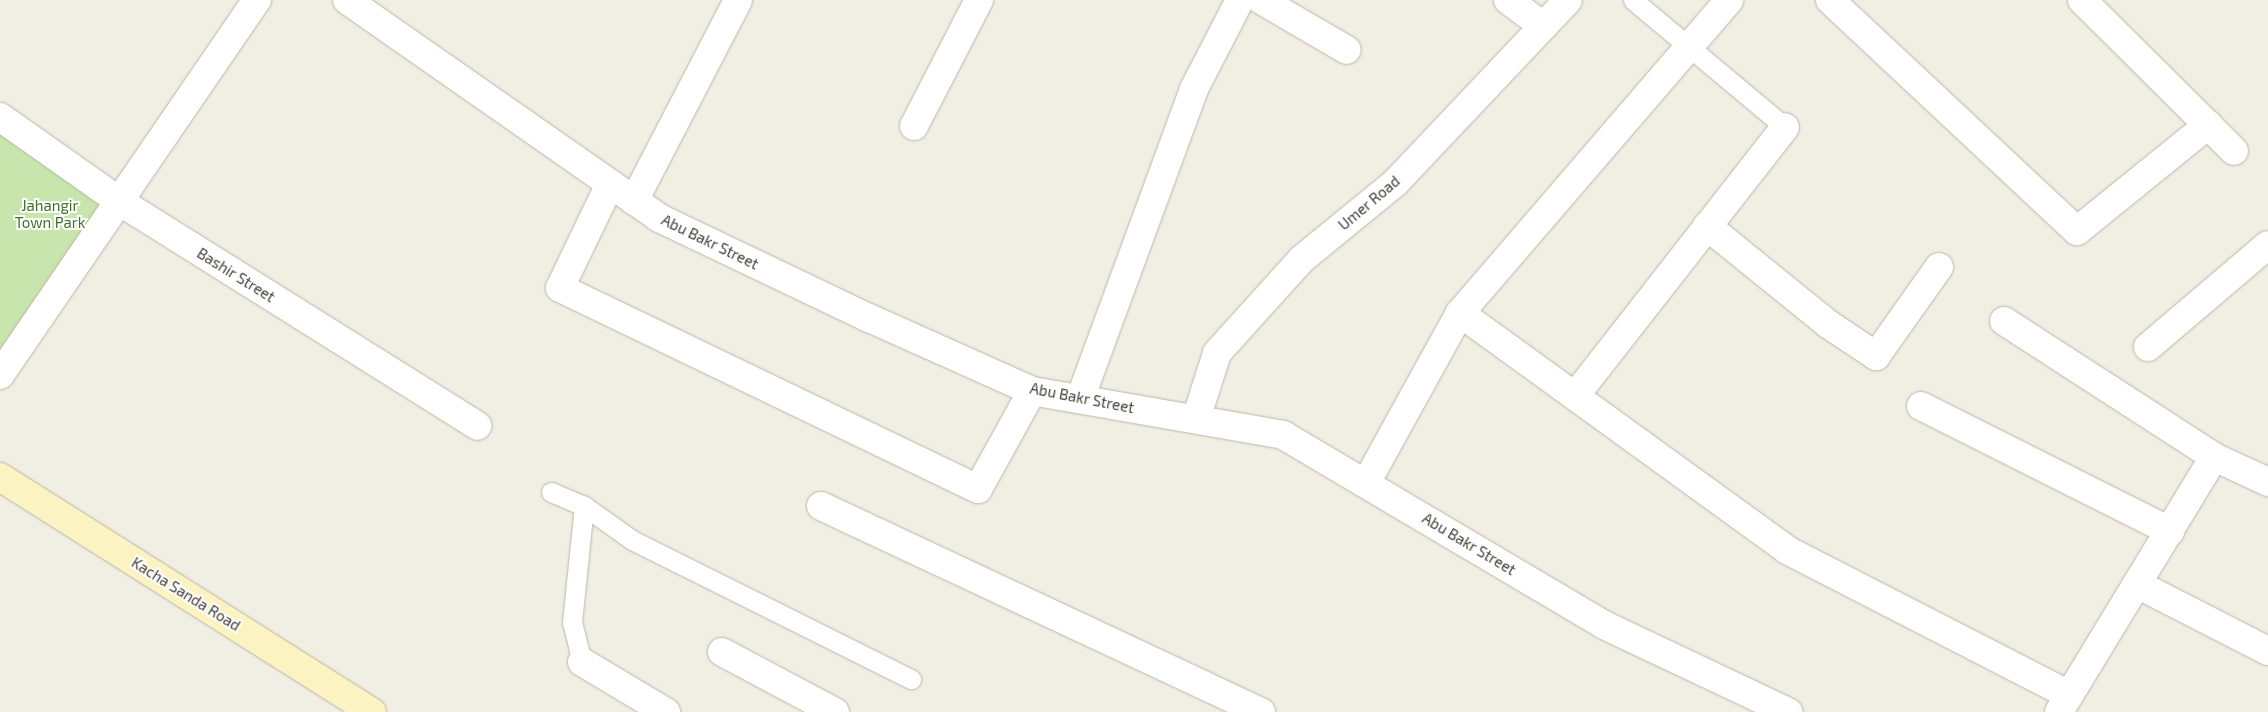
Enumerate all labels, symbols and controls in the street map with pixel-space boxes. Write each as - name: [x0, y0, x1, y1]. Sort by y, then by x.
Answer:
- street label: Umer Road: [1334, 172, 1404, 234]
- park label: Jahangir Town Park: [15, 196, 85, 231]
- street label: Abu Bakr Street: [658, 211, 762, 273]
- street label: Bashir Street: [194, 244, 278, 306]
- street label: Abu Bakr Street: [1028, 379, 1136, 417]
- street label: Abu Bakr Street: [1419, 509, 1519, 579]
- street label: Kacha Sanda Road: [128, 553, 244, 635]

